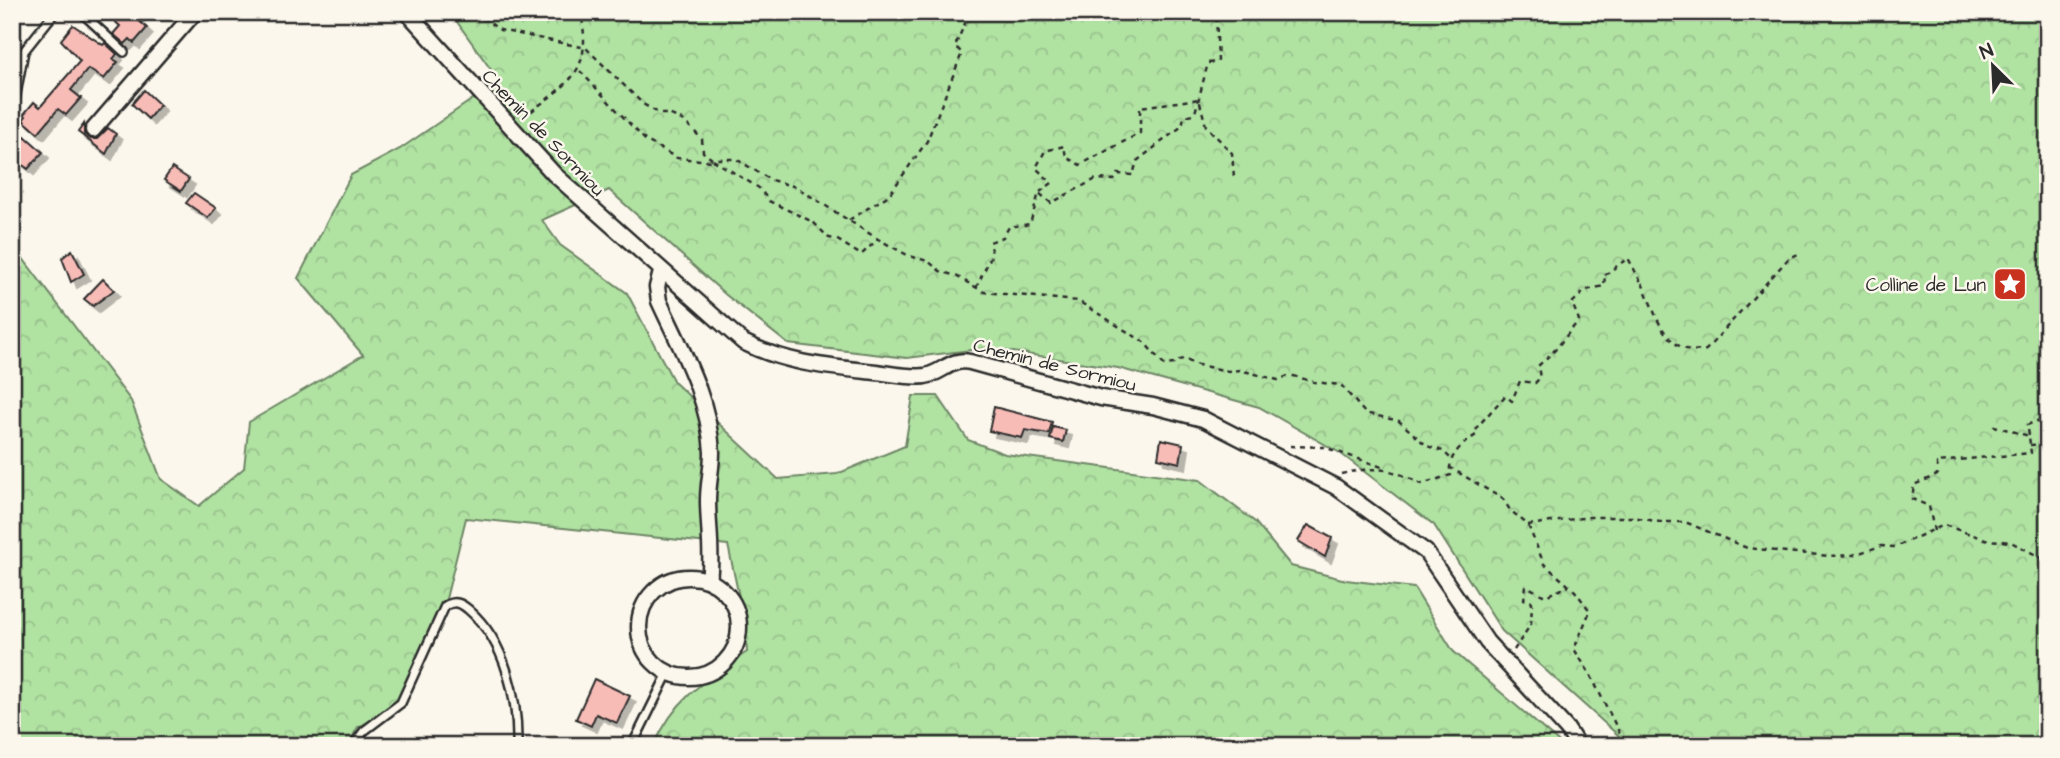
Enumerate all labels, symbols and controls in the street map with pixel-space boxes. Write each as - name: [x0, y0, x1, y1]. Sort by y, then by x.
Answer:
- north arrow: [1958, 32, 2028, 102]
- text: N: [1976, 37, 1998, 67]
- street label: Chemin de Sormiou: [475, 64, 611, 203]
- place icon: Colline de Lun: [1991, 265, 2029, 303]
- place label: Colline de Lun: [1866, 272, 1986, 299]
- street label: Chemin de Sormiou: [970, 332, 1139, 399]

